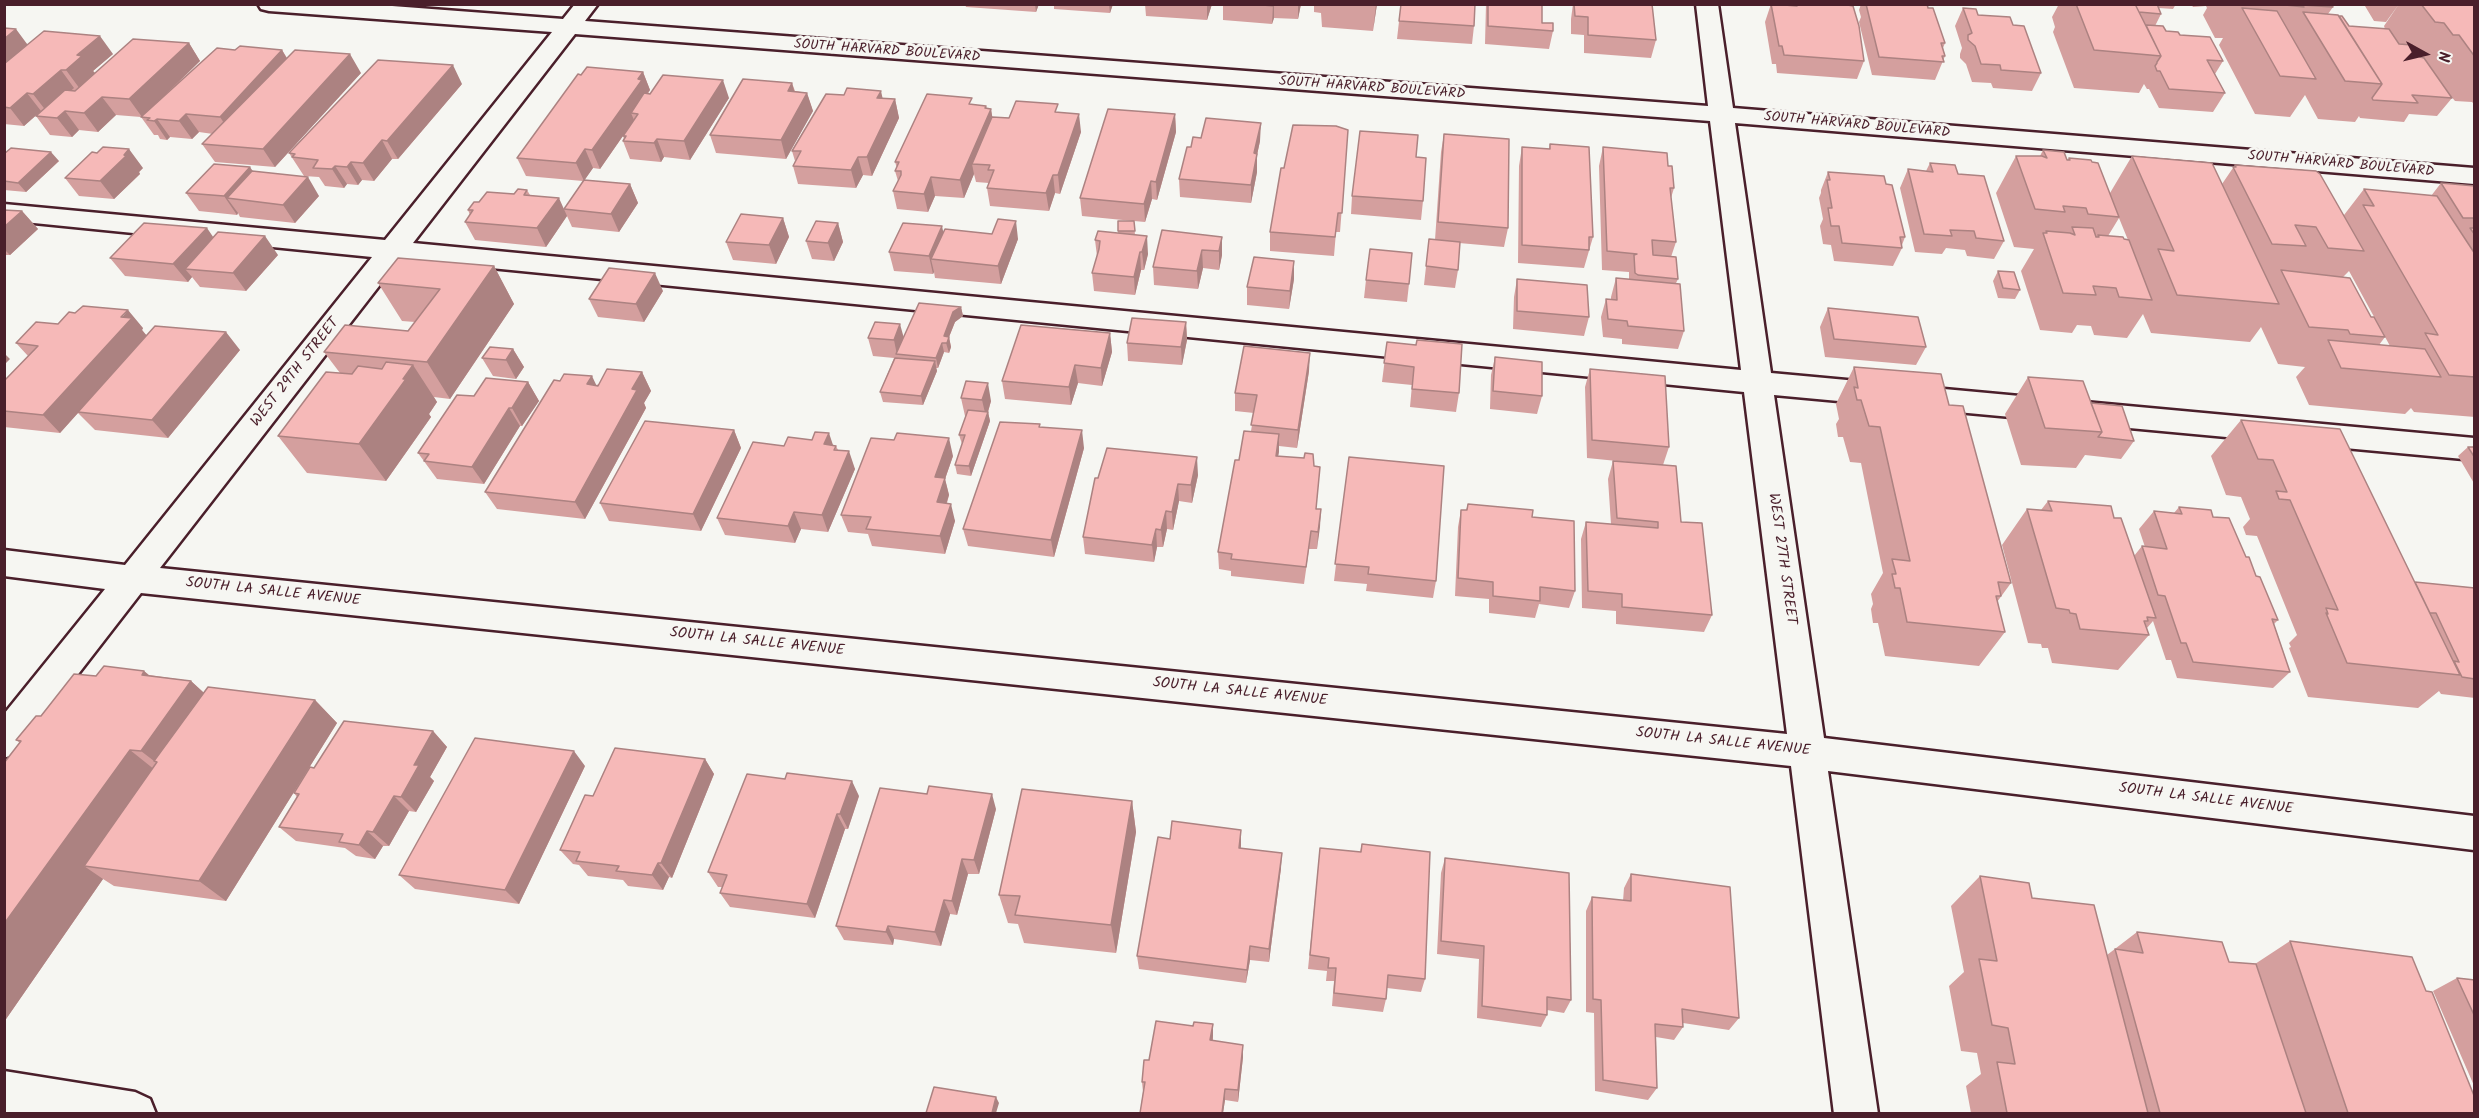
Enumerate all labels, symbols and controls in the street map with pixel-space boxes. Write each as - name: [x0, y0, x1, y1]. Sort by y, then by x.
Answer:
- north arrow: [2395, 24, 2455, 84]
- street label: SOUTH HARVARD BOULEVARD: [793, 37, 981, 67]
- text: N: [2430, 50, 2456, 63]
- street label: SOUTH HARVARD BOULEVARD: [1278, 74, 1466, 104]
- street label: SOUTH HARVARD BOULEVARD: [1763, 110, 1951, 142]
- street label: SOUTH HARVARD BOULEVARD: [2247, 149, 2435, 181]
- street label: WEST 29TH STREET: [248, 315, 344, 431]
- street label: WEST 27TH STREET: [1763, 492, 1799, 626]
- street label: SOUTH LA SALLE AVENUE: [185, 575, 361, 611]
- street label: SOUTH LA SALLE AVENUE: [669, 625, 845, 661]
- street label: SOUTH LA SALLE AVENUE: [1152, 675, 1328, 711]
- street label: SOUTH LA SALLE AVENUE: [1635, 725, 1811, 761]
- street label: SOUTH LA SALLE AVENUE: [2118, 780, 2294, 820]

